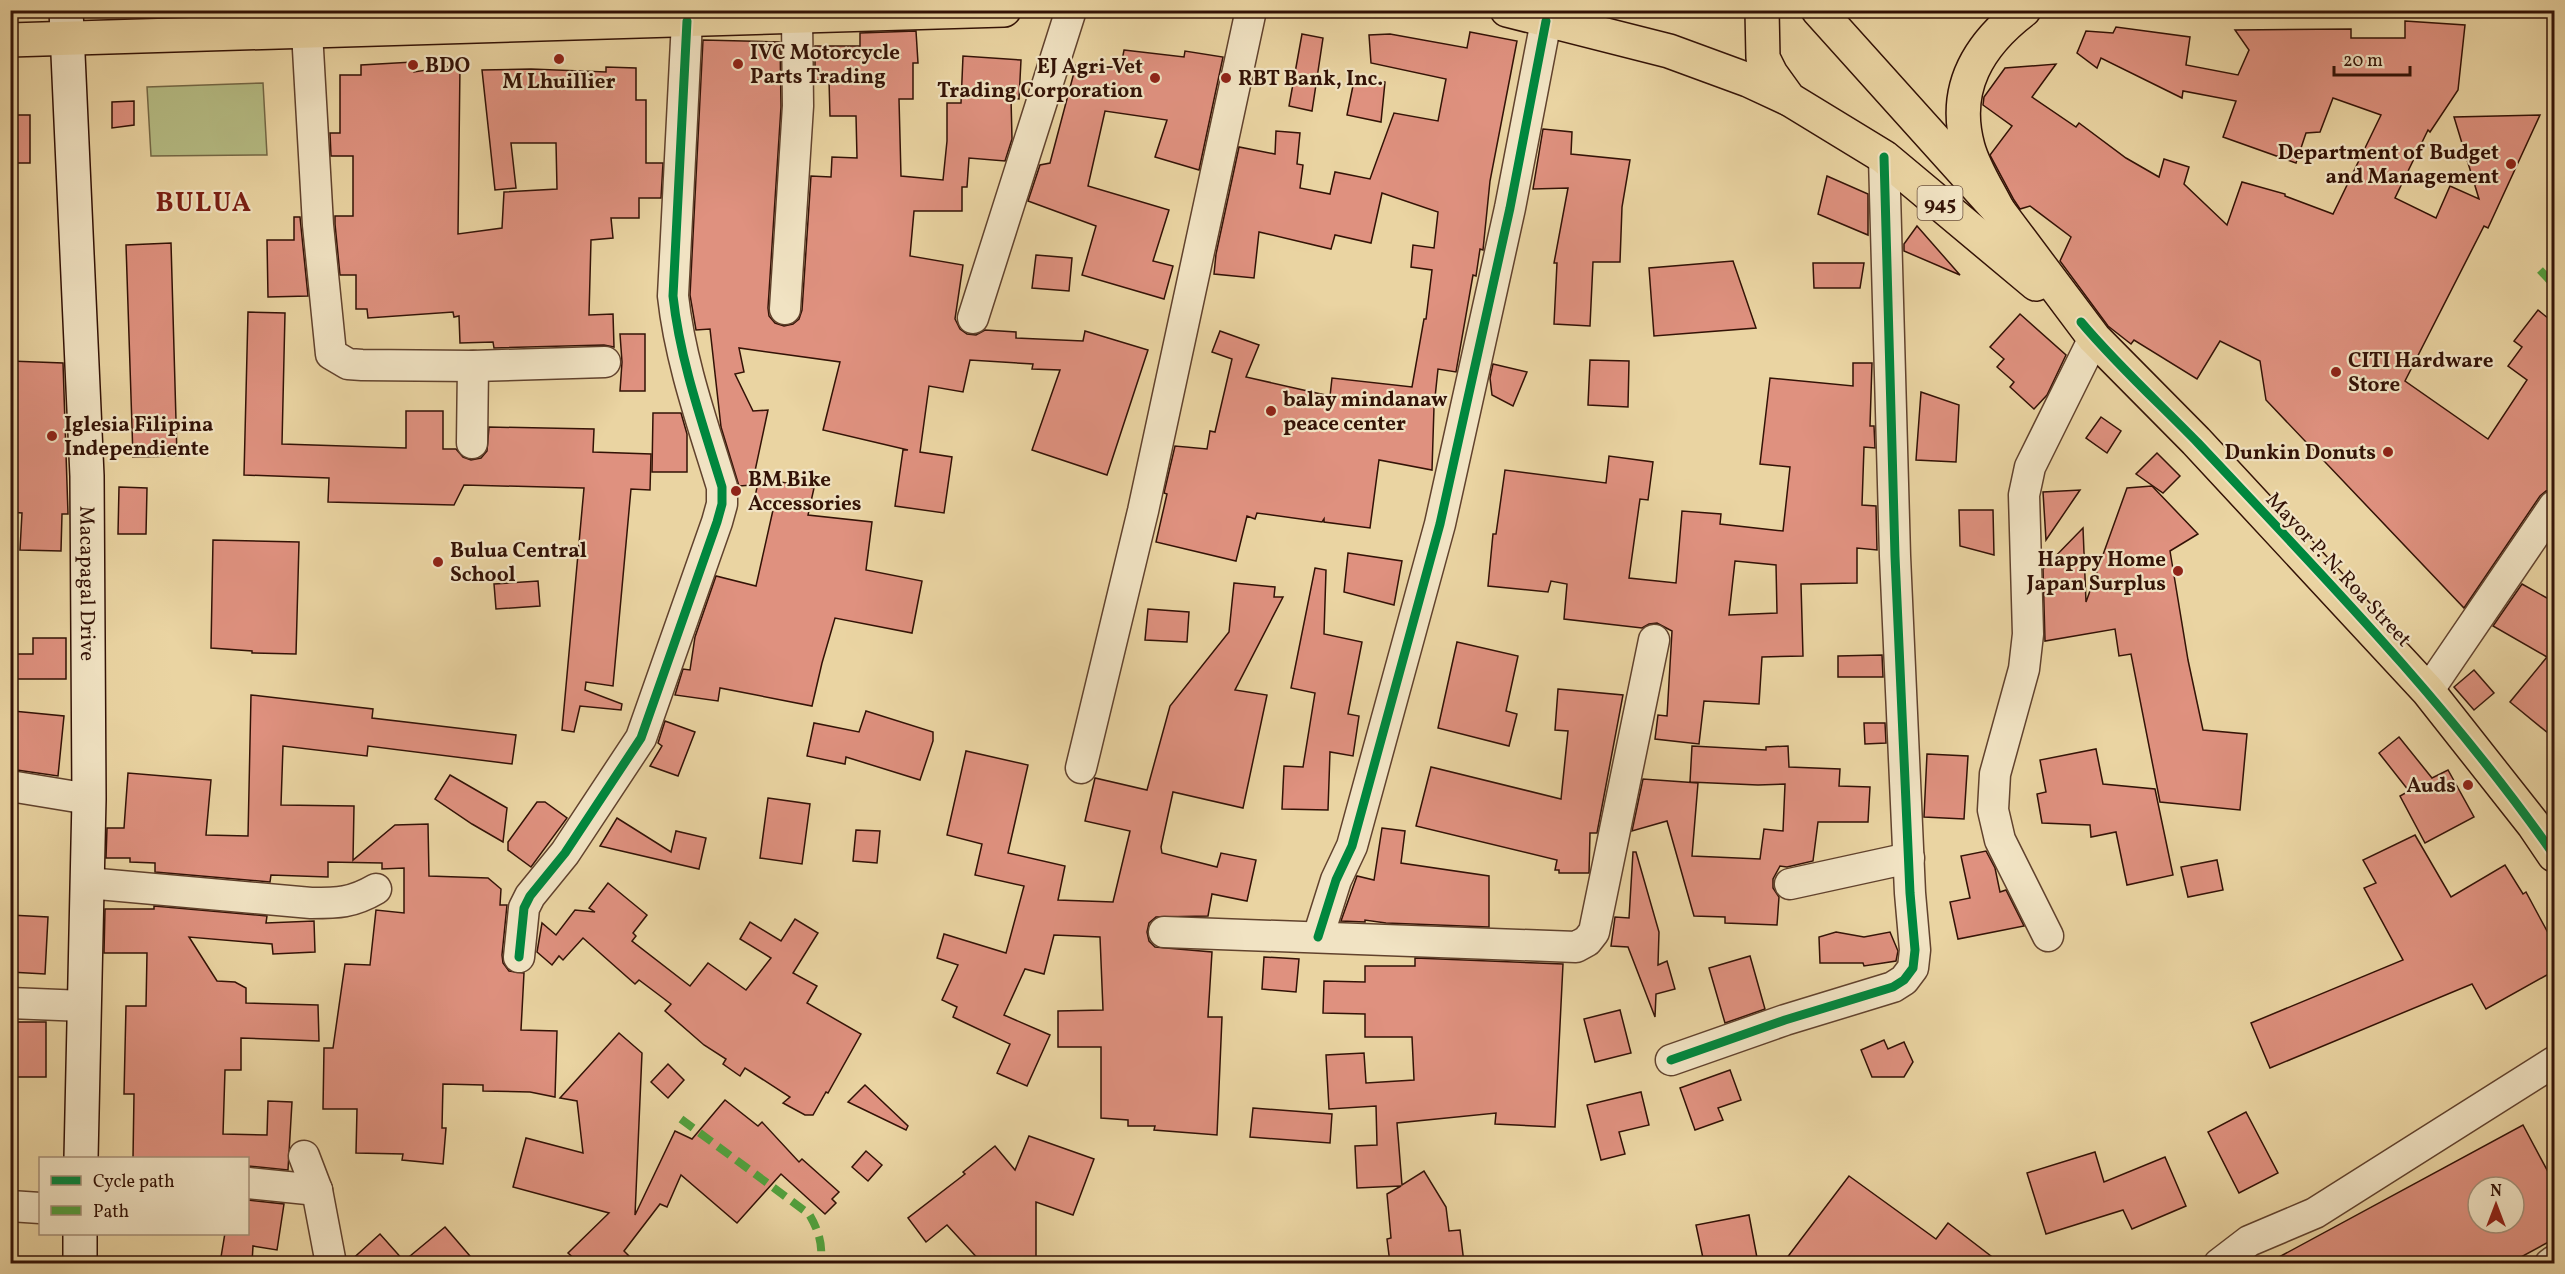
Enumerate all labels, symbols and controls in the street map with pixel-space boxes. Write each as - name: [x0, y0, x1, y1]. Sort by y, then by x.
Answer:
- place label: IVC Motorcycle Parts Trading: [750, 39, 900, 92]
- scale bar: [2334, 39, 2410, 77]
- text: 20 m: [2343, 49, 2383, 74]
- place label: BDO: [425, 52, 470, 81]
- marker: M Lhuillier: [552, 52, 566, 66]
- place label: EJ Agri-Vet Trading Corporation: [937, 53, 1143, 106]
- marker: IVC Motorcycle Parts Trading: [731, 57, 745, 71]
- marker: BDO: [406, 58, 420, 72]
- place label: RBT Bank, Inc.: [1238, 65, 1383, 94]
- place label: M Lhuillier: [503, 68, 615, 97]
- marker: EJ Agri-Vet Trading Corporation: [1148, 71, 1162, 85]
- marker: RBT Bank, Inc.: [1219, 71, 1233, 85]
- place label: Department of Budget and Management: [2278, 139, 2499, 192]
- marker: Department of Budget and Management: [2504, 157, 2518, 171]
- district label: BULUA: [155, 185, 253, 223]
- road number: 945: [1918, 186, 1962, 220]
- place label: CITI Hardware Store: [2348, 347, 2494, 400]
- marker: CITI Hardware Store: [2329, 365, 2343, 379]
- place label: balay mindanaw peace center: [1283, 386, 1448, 439]
- marker: balay mindanaw peace center: [1264, 404, 1278, 418]
- place label: Iglesia Filipina Independiente: [64, 411, 213, 464]
- marker: Iglesia Filipina Independiente: [45, 429, 59, 443]
- place label: Dunkin Donuts: [2224, 439, 2376, 468]
- marker: Dunkin Donuts: [2381, 445, 2395, 459]
- place label: BM Bike Accessories: [748, 466, 862, 519]
- marker: BM Bike Accessories: [729, 484, 743, 498]
- street label: Mayor P. N. Roa Street: [2258, 486, 2417, 654]
- street label: Macapagal Drive: [71, 506, 101, 661]
- place label: Bulua Central School: [450, 537, 587, 590]
- place label: Happy Home Japan Surplus: [2026, 546, 2166, 599]
- marker: Bulua Central School: [431, 555, 445, 569]
- marker: Happy Home Japan Surplus: [2171, 564, 2185, 578]
- place label: Auds: [2406, 772, 2456, 801]
- marker: Auds: [2461, 778, 2475, 792]
- legend: [39, 1157, 249, 1235]
- text: Cycle path: [93, 1170, 175, 1195]
- north arrow: [2466, 1175, 2526, 1235]
- text: N: [2490, 1181, 2502, 1203]
- text: Path: [93, 1200, 129, 1225]

